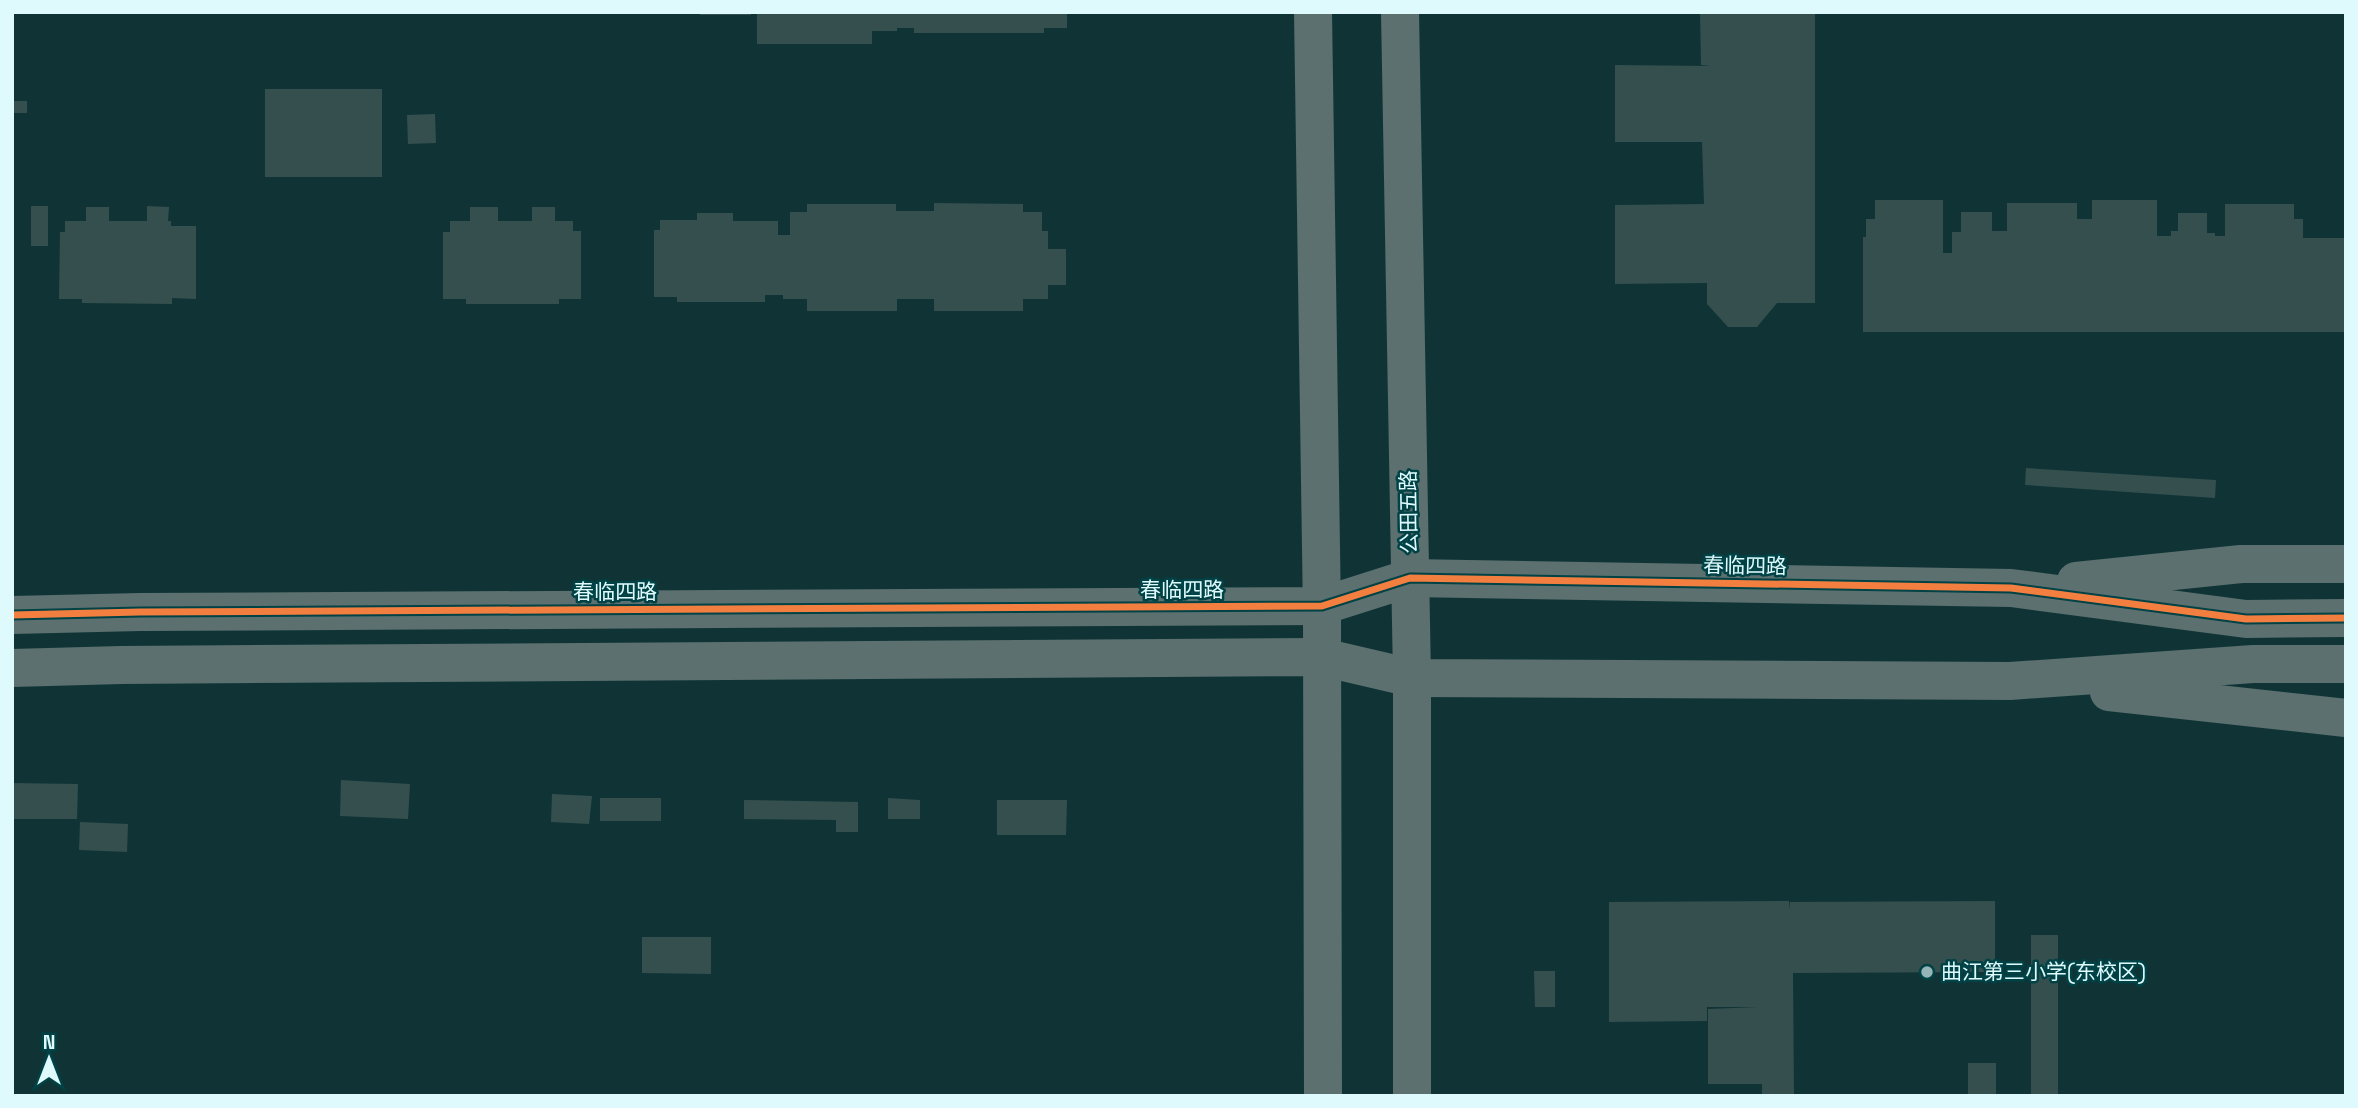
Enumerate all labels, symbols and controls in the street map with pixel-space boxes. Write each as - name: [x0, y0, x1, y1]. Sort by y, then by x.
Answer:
- street label: 公田五路: [1394, 470, 1423, 554]
- street label: 春临四路: [1703, 551, 1787, 580]
- street label: 春临四路: [1140, 576, 1224, 603]
- street label: 春临四路: [573, 578, 657, 605]
- place label: 曲江第三小学(东校区): [1941, 958, 2146, 985]
- marker: 曲江第三小学(东校区): [1919, 964, 1935, 980]
- north arrow: [14, 1024, 84, 1094]
- text: N: [43, 1030, 55, 1055]

